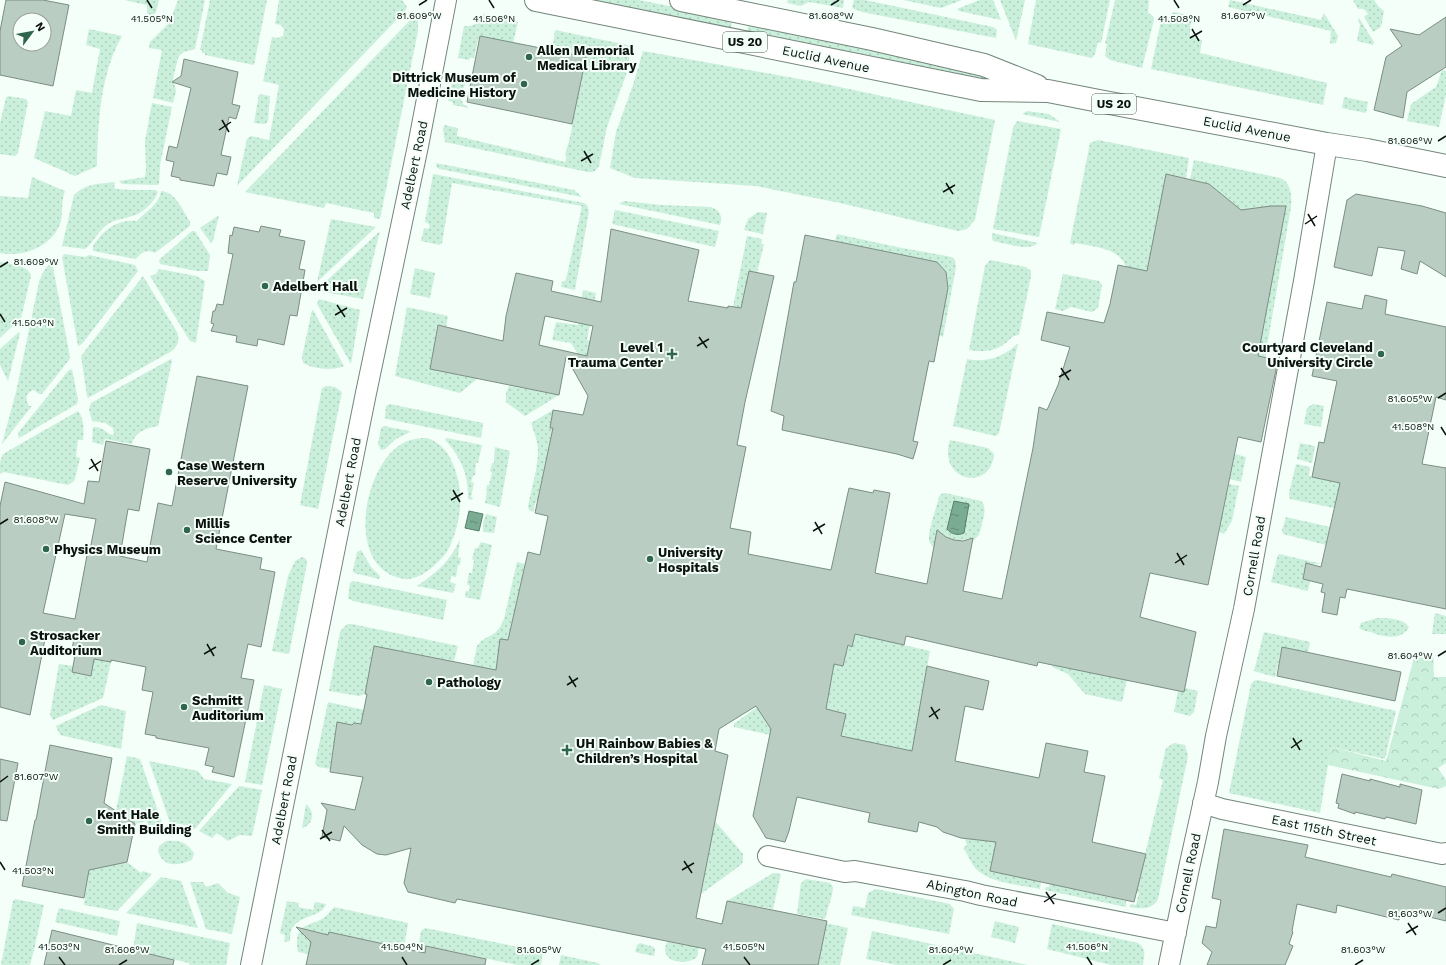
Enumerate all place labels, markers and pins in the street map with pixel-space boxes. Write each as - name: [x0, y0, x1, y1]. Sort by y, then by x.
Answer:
- place label: Allen Memorial Medical Library: [537, 43, 637, 73]
- marker: Allen Memorial Medical Library: [524, 52, 534, 62]
- place label: Dittrick Museum of Medicine History: [392, 70, 517, 100]
- marker: Dittrick Museum of Medicine History: [519, 79, 529, 89]
- place label: Adelbert Hall: [273, 279, 358, 294]
- marker: Adelbert Hall: [260, 281, 270, 291]
- place label: Level 1 Trauma Center: [568, 340, 663, 370]
- place label: Courtyard Cleveland University Circle: [1242, 340, 1373, 370]
- marker: Level 1 Trauma Center: [666, 348, 678, 360]
- marker: Courtyard Cleveland University Circle: [1376, 349, 1386, 359]
- place label: Case Western Reserve University: [177, 458, 297, 488]
- marker: Case Western Reserve University: [164, 467, 174, 477]
- place label: Millis Science Center: [195, 516, 292, 546]
- marker: Millis Science Center: [182, 525, 192, 535]
- place label: Physics Museum: [54, 542, 161, 557]
- marker: Physics Museum: [41, 544, 51, 554]
- place label: University Hospitals: [658, 545, 724, 575]
- marker: University Hospitals: [645, 554, 655, 564]
- place label: Strosacker Auditorium: [30, 628, 102, 658]
- marker: Strosacker Auditorium: [17, 637, 27, 647]
- place label: Pathology: [437, 675, 502, 690]
- marker: Pathology: [424, 677, 434, 687]
- place label: Schmitt Auditorium: [192, 693, 264, 723]
- marker: Schmitt Auditorium: [179, 702, 189, 712]
- place label: UH Rainbow Babies & Children’s Hospital: [576, 736, 713, 766]
- marker: UH Rainbow Babies & Children’s Hospital: [561, 744, 573, 756]
- place label: Kent Hale Smith Building: [97, 807, 192, 837]
- marker: Kent Hale Smith Building: [84, 816, 94, 826]

